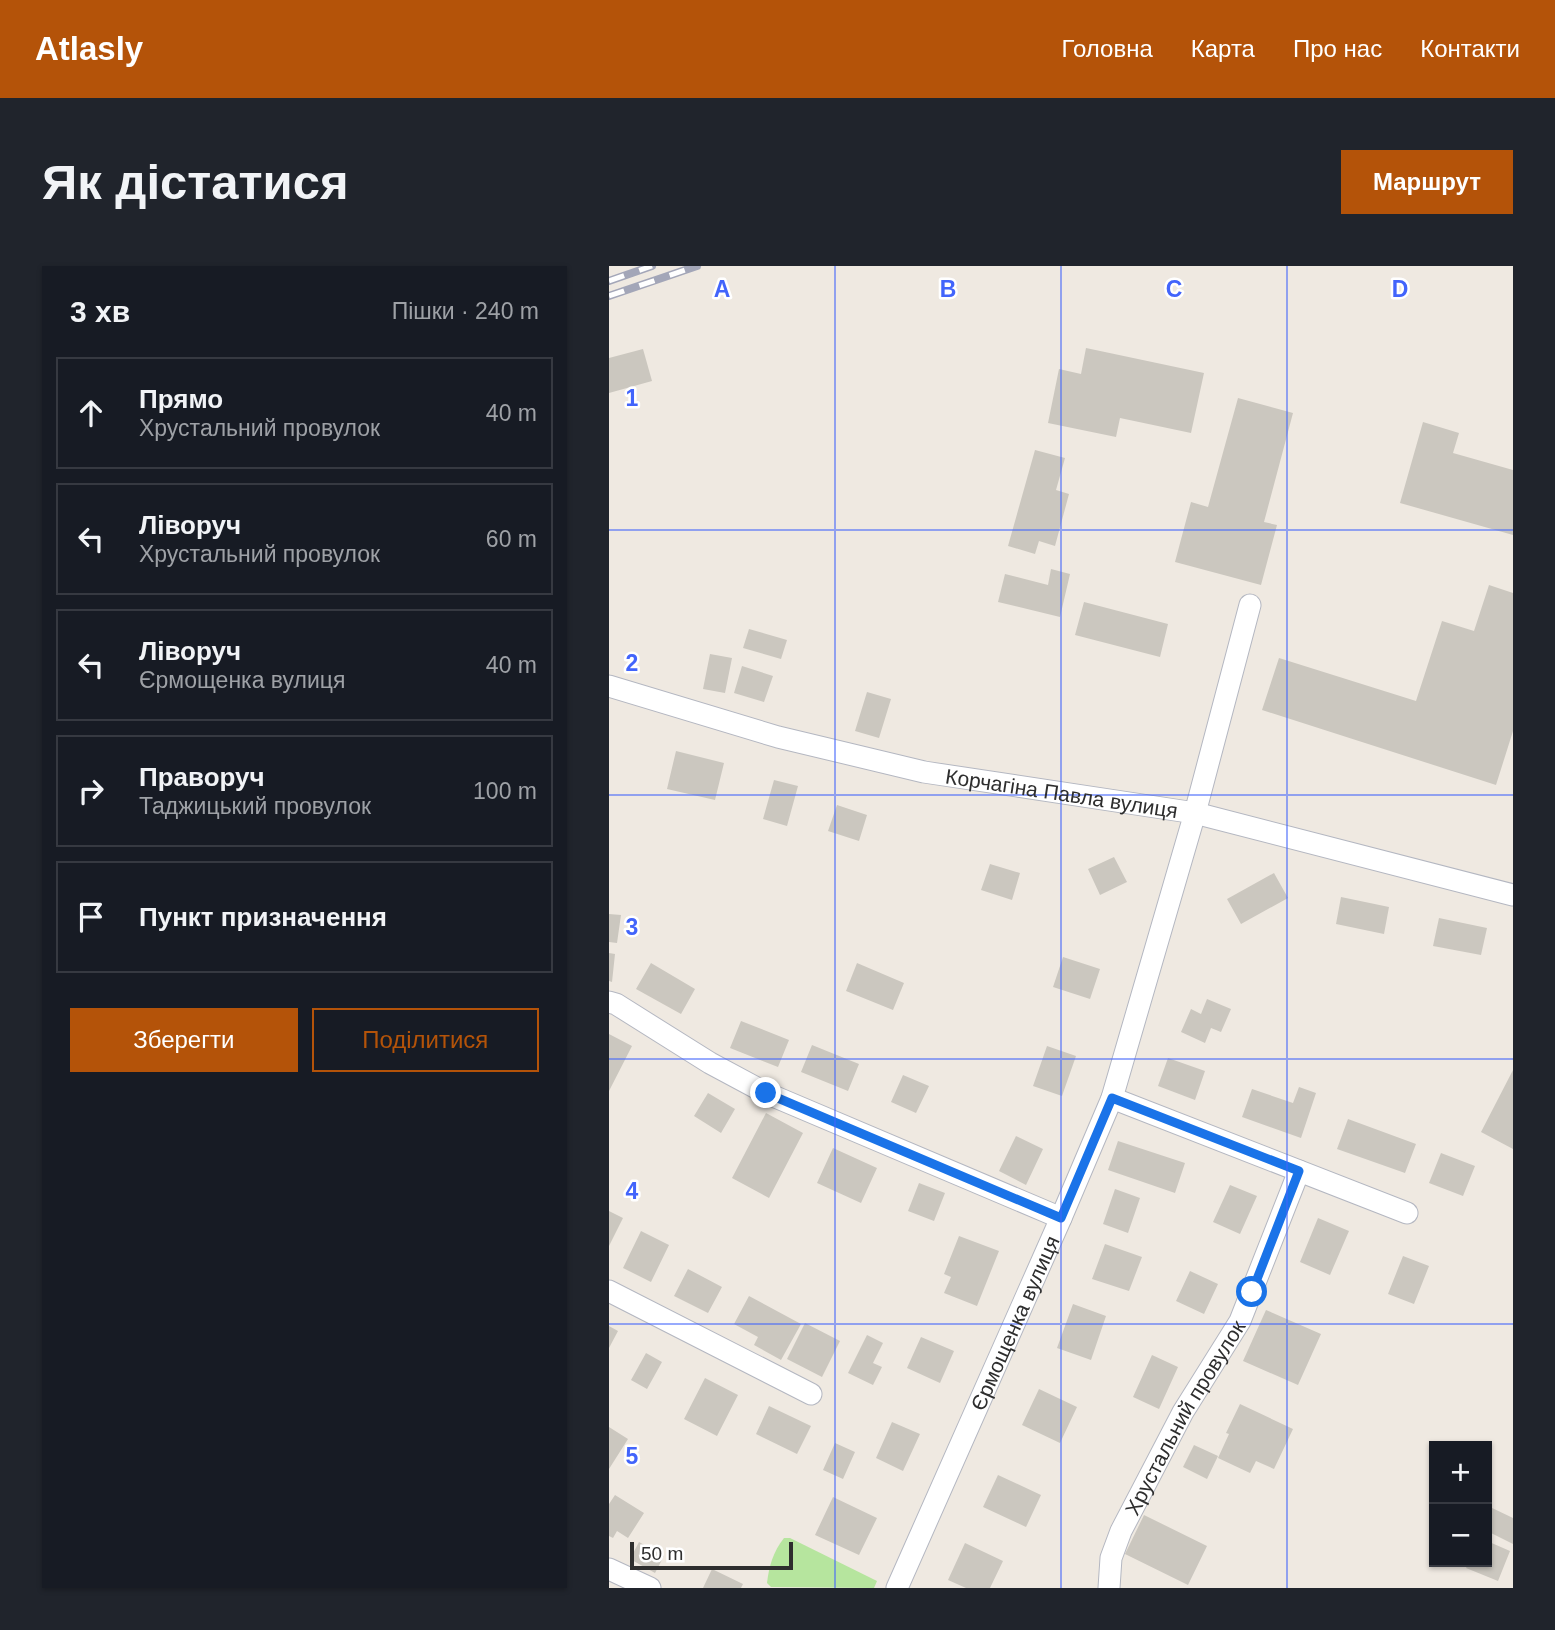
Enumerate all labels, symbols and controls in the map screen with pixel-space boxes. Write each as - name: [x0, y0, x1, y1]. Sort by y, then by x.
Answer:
- text: Atlasly: [35, 30, 143, 67]
- text: Головна: [1062, 35, 1153, 62]
- text: Карта: [1191, 35, 1255, 62]
- text: Про нас: [1293, 35, 1382, 62]
- text: Контакти: [1420, 35, 1520, 62]
- button: Маршрут: [1341, 150, 1513, 214]
- text: Як дістатися: [42, 155, 349, 209]
- text: A: [714, 276, 730, 302]
- text: B: [940, 276, 956, 302]
- text: C: [1166, 276, 1182, 302]
- text: D: [1392, 276, 1408, 302]
- text: 3 хв: [70, 295, 130, 328]
- text: Пішки · 240 m: [392, 298, 539, 324]
- text: Прямо: [139, 384, 223, 414]
- text: 1: [626, 385, 639, 411]
- icon: ahead: [72, 394, 110, 432]
- text: 40 m: [486, 400, 537, 426]
- text: Хрустальний провулок: [139, 415, 380, 441]
- text: Ліворуч: [139, 510, 241, 540]
- icon: left: [72, 520, 110, 558]
- text: 60 m: [486, 526, 537, 552]
- text: Хрустальний провулок: [139, 541, 380, 567]
- text: Ліворуч: [139, 636, 241, 666]
- icon: left: [72, 646, 110, 684]
- text: 2: [626, 650, 638, 676]
- text: 40 m: [486, 652, 537, 678]
- text: Єрмощенка вулиця: [139, 667, 345, 693]
- text: Праворуч: [139, 762, 265, 792]
- street label: Корчагіна Павла вулиця: [944, 764, 1180, 822]
- icon: right: [72, 772, 110, 810]
- text: 100 m: [473, 778, 537, 804]
- text: Таджицький провулок: [139, 793, 371, 819]
- icon: arrive: [72, 898, 110, 936]
- text: Пункт призначення: [139, 902, 387, 932]
- text: 3: [626, 914, 638, 940]
- button: Зберегти: [70, 1008, 298, 1072]
- button: Поділитися: [312, 1008, 539, 1072]
- route end: [750, 1077, 781, 1108]
- text: 4: [626, 1178, 639, 1204]
- street label: Єрмощенка вулиця: [966, 1232, 1063, 1414]
- route start: [1236, 1276, 1267, 1307]
- street label: Хрустальний провулок: [1120, 1315, 1250, 1519]
- map controls: [1429, 1441, 1492, 1567]
- button: +: [1429, 1441, 1492, 1504]
- text: 5: [626, 1443, 639, 1469]
- button: −: [1429, 1504, 1492, 1567]
- scale bar: [630, 1539, 793, 1571]
- text: 50 m: [641, 1543, 683, 1564]

